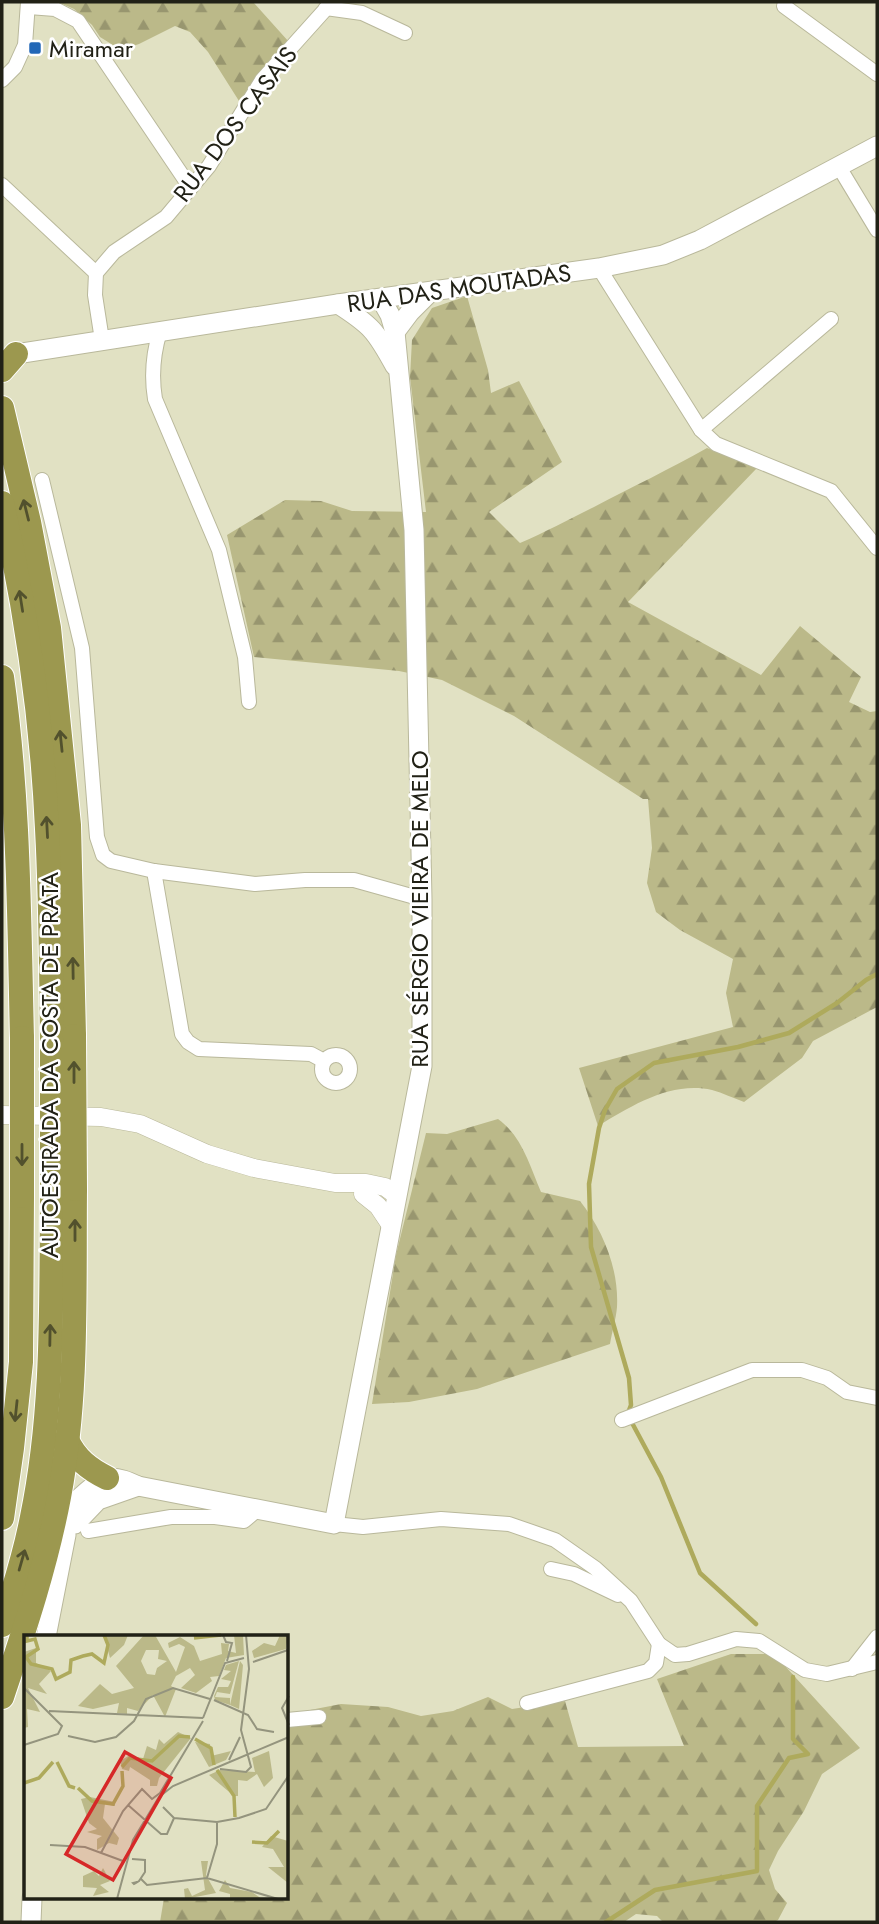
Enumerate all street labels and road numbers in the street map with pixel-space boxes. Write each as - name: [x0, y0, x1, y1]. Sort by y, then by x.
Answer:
- street label: RUA DOS CASAIS: [165, 39, 305, 209]
- street label: RUA DAS MOUTADAS: [345, 255, 573, 321]
- street label: RUA SÉRGIO VIEIRA DE MELO: [402, 750, 437, 1068]
- street label: AUTOESTRADA DA COSTA DE PRATA: [32, 872, 67, 1258]

